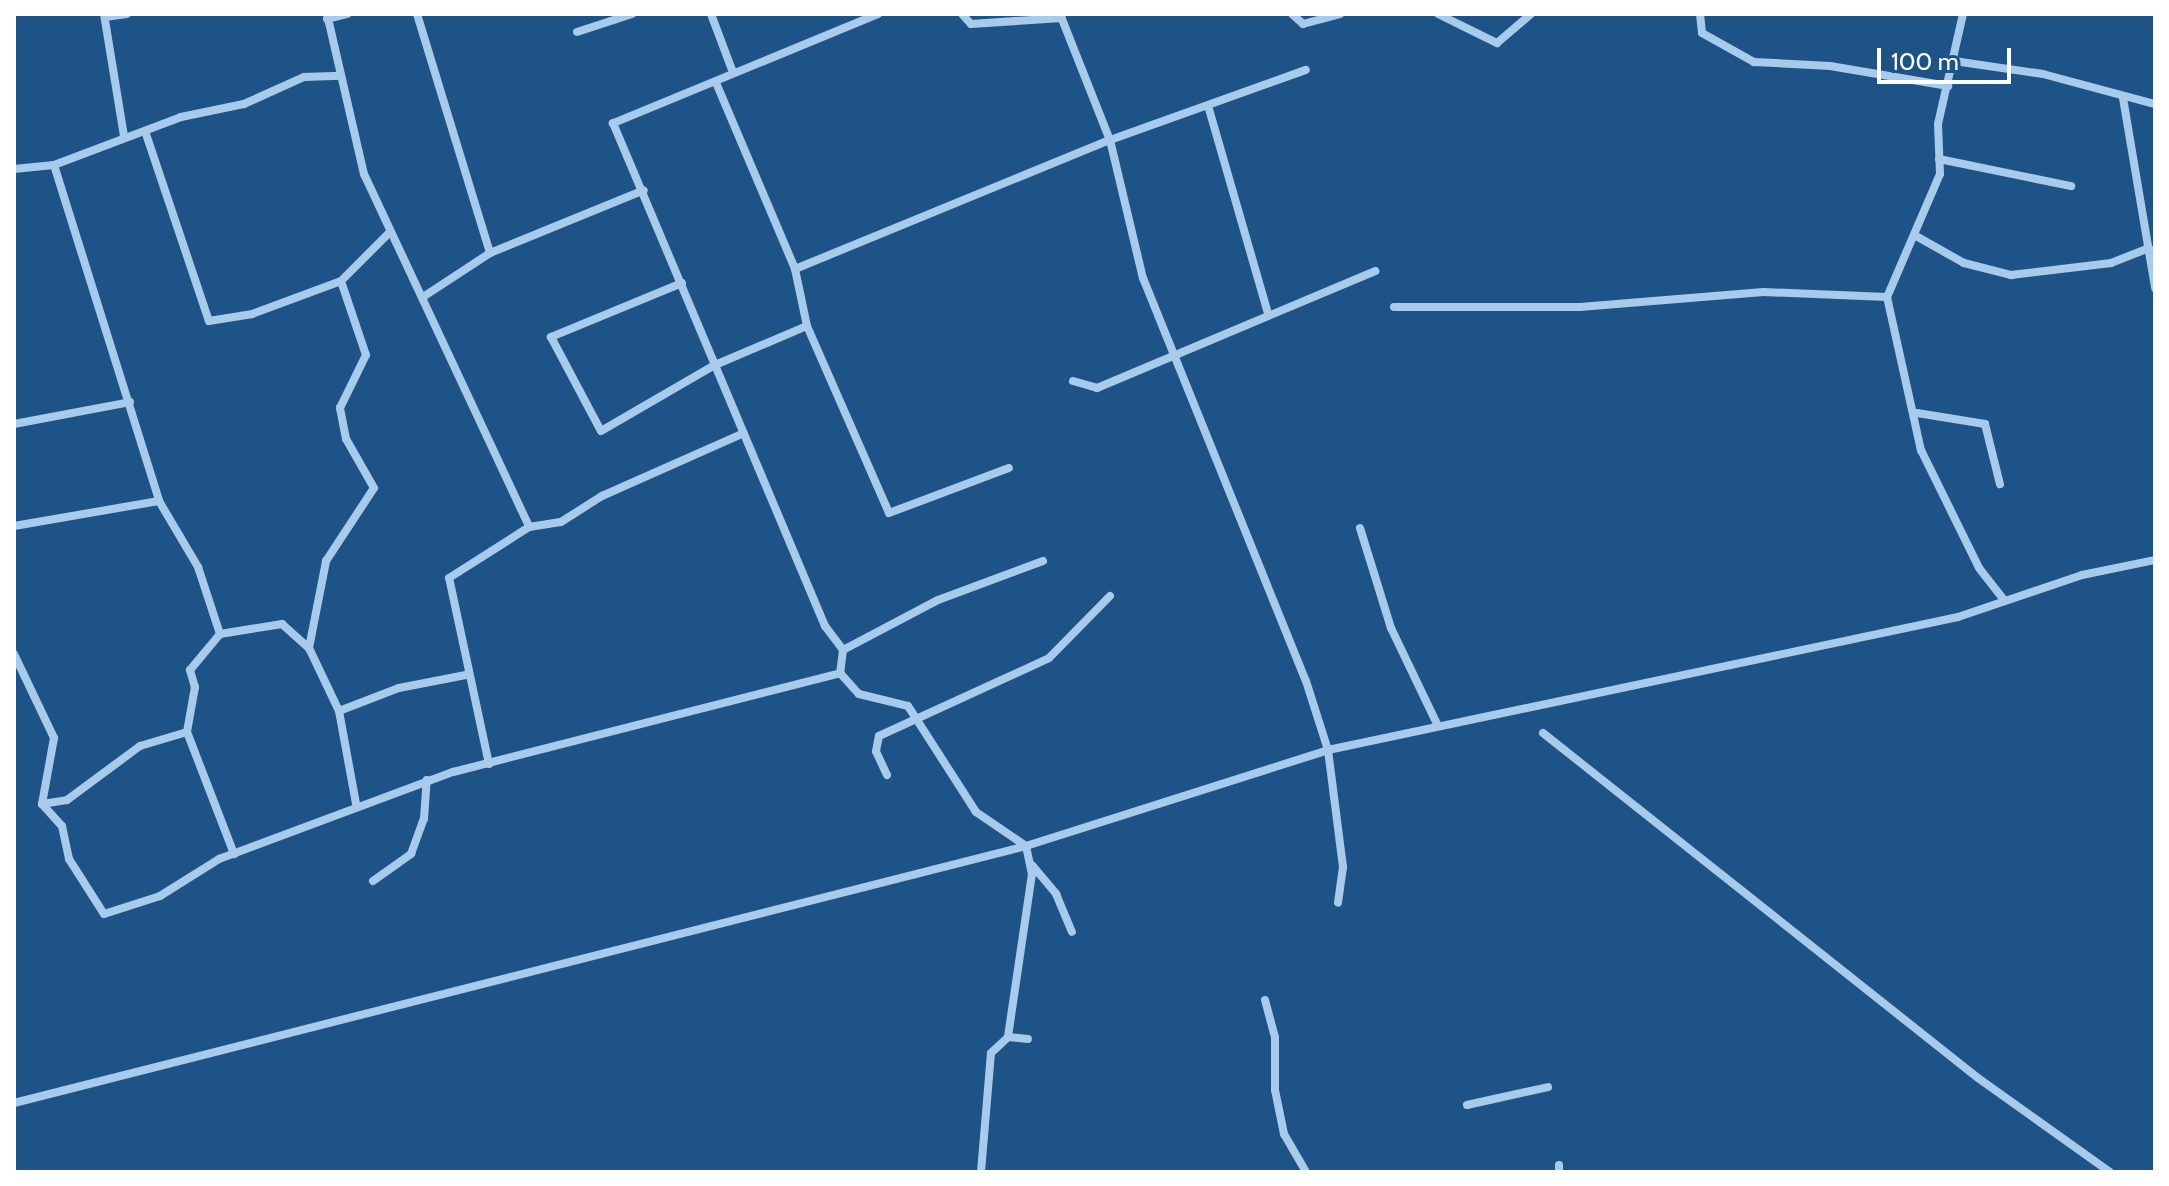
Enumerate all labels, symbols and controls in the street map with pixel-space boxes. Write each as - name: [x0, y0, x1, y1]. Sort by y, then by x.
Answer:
- scale bar: [1881, 32, 2015, 82]
- text: 100 m: [1891, 47, 1959, 76]

